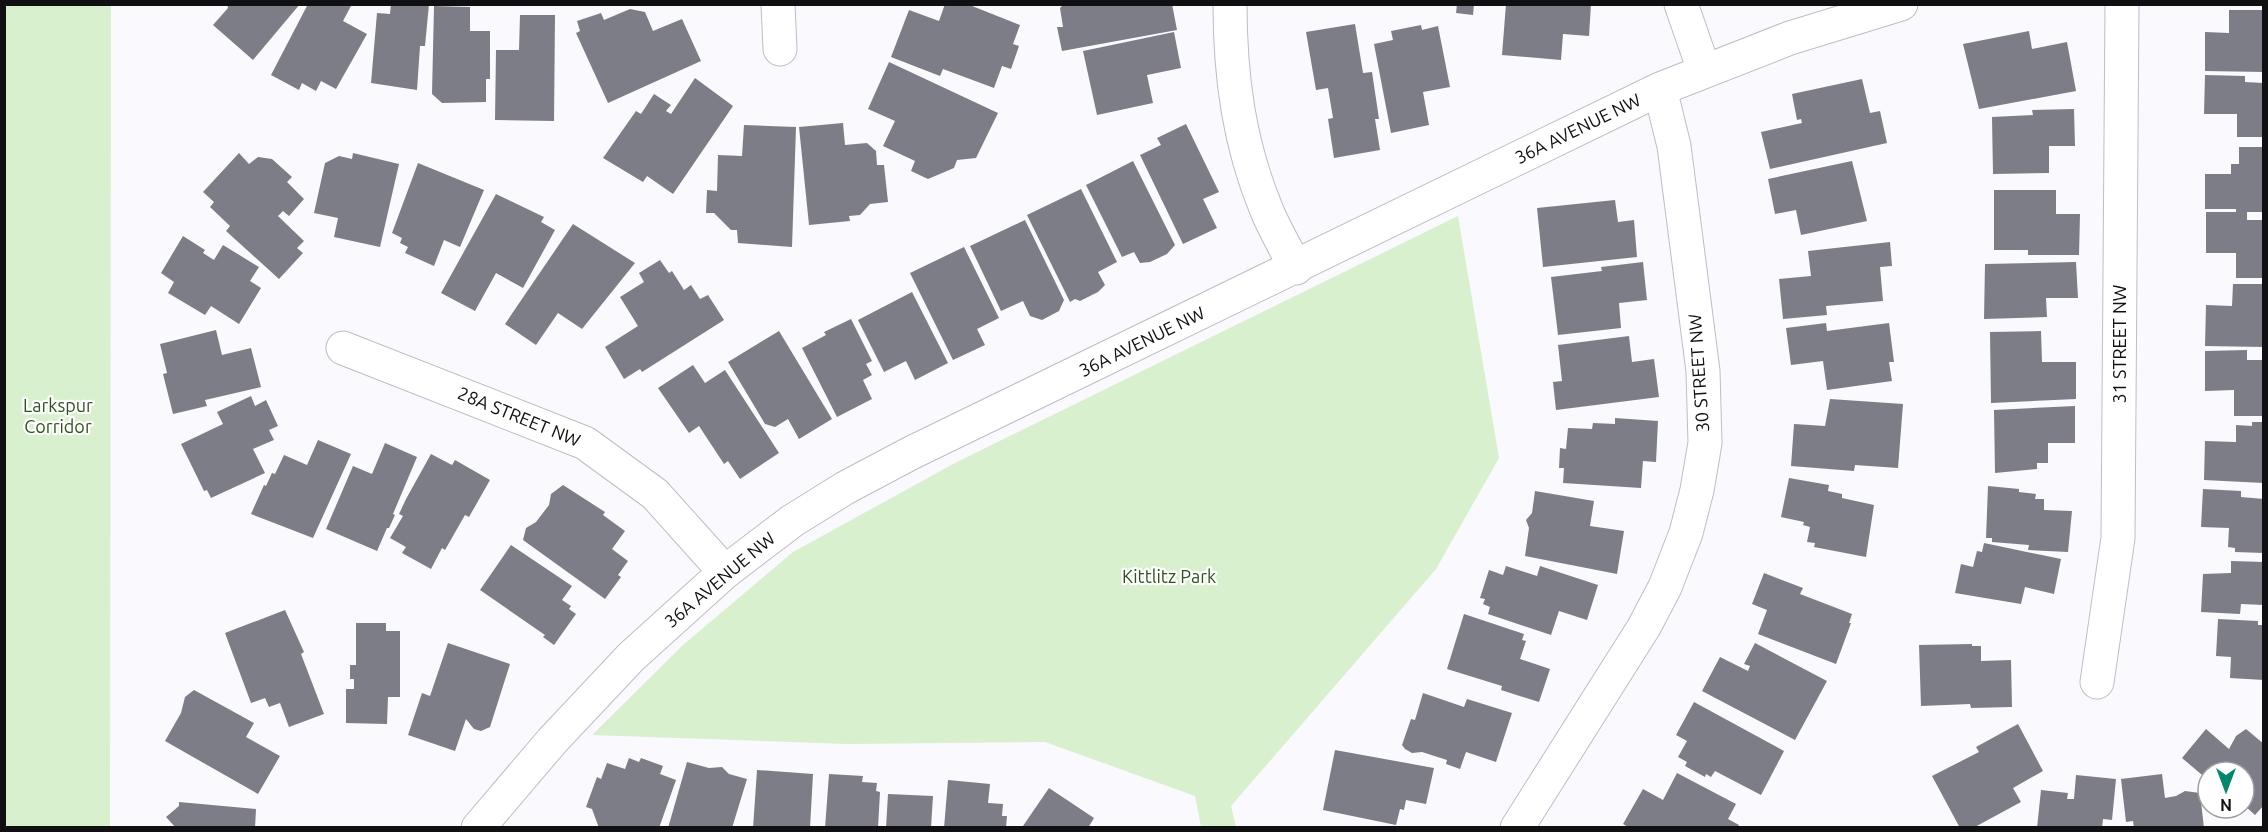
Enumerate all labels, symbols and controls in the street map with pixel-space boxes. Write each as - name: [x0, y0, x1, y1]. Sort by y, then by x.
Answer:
- street label: 36A AVENUE NW: [1511, 89, 1644, 167]
- street label: 31 STREET NW: [2109, 284, 2129, 403]
- street label: 36A AVENUE NW: [1075, 302, 1208, 380]
- street label: 30 STREET NW: [1684, 313, 1712, 433]
- street label: 28A STREET NW: [455, 382, 584, 450]
- park label: Larkspur Corridor: [23, 395, 93, 436]
- street label: 36A AVENUE NW: [660, 527, 779, 631]
- park label: Kittlitz Park: [1122, 566, 1216, 586]
- north arrow: [2196, 760, 2256, 820]
- text: N: [2220, 796, 2232, 814]

